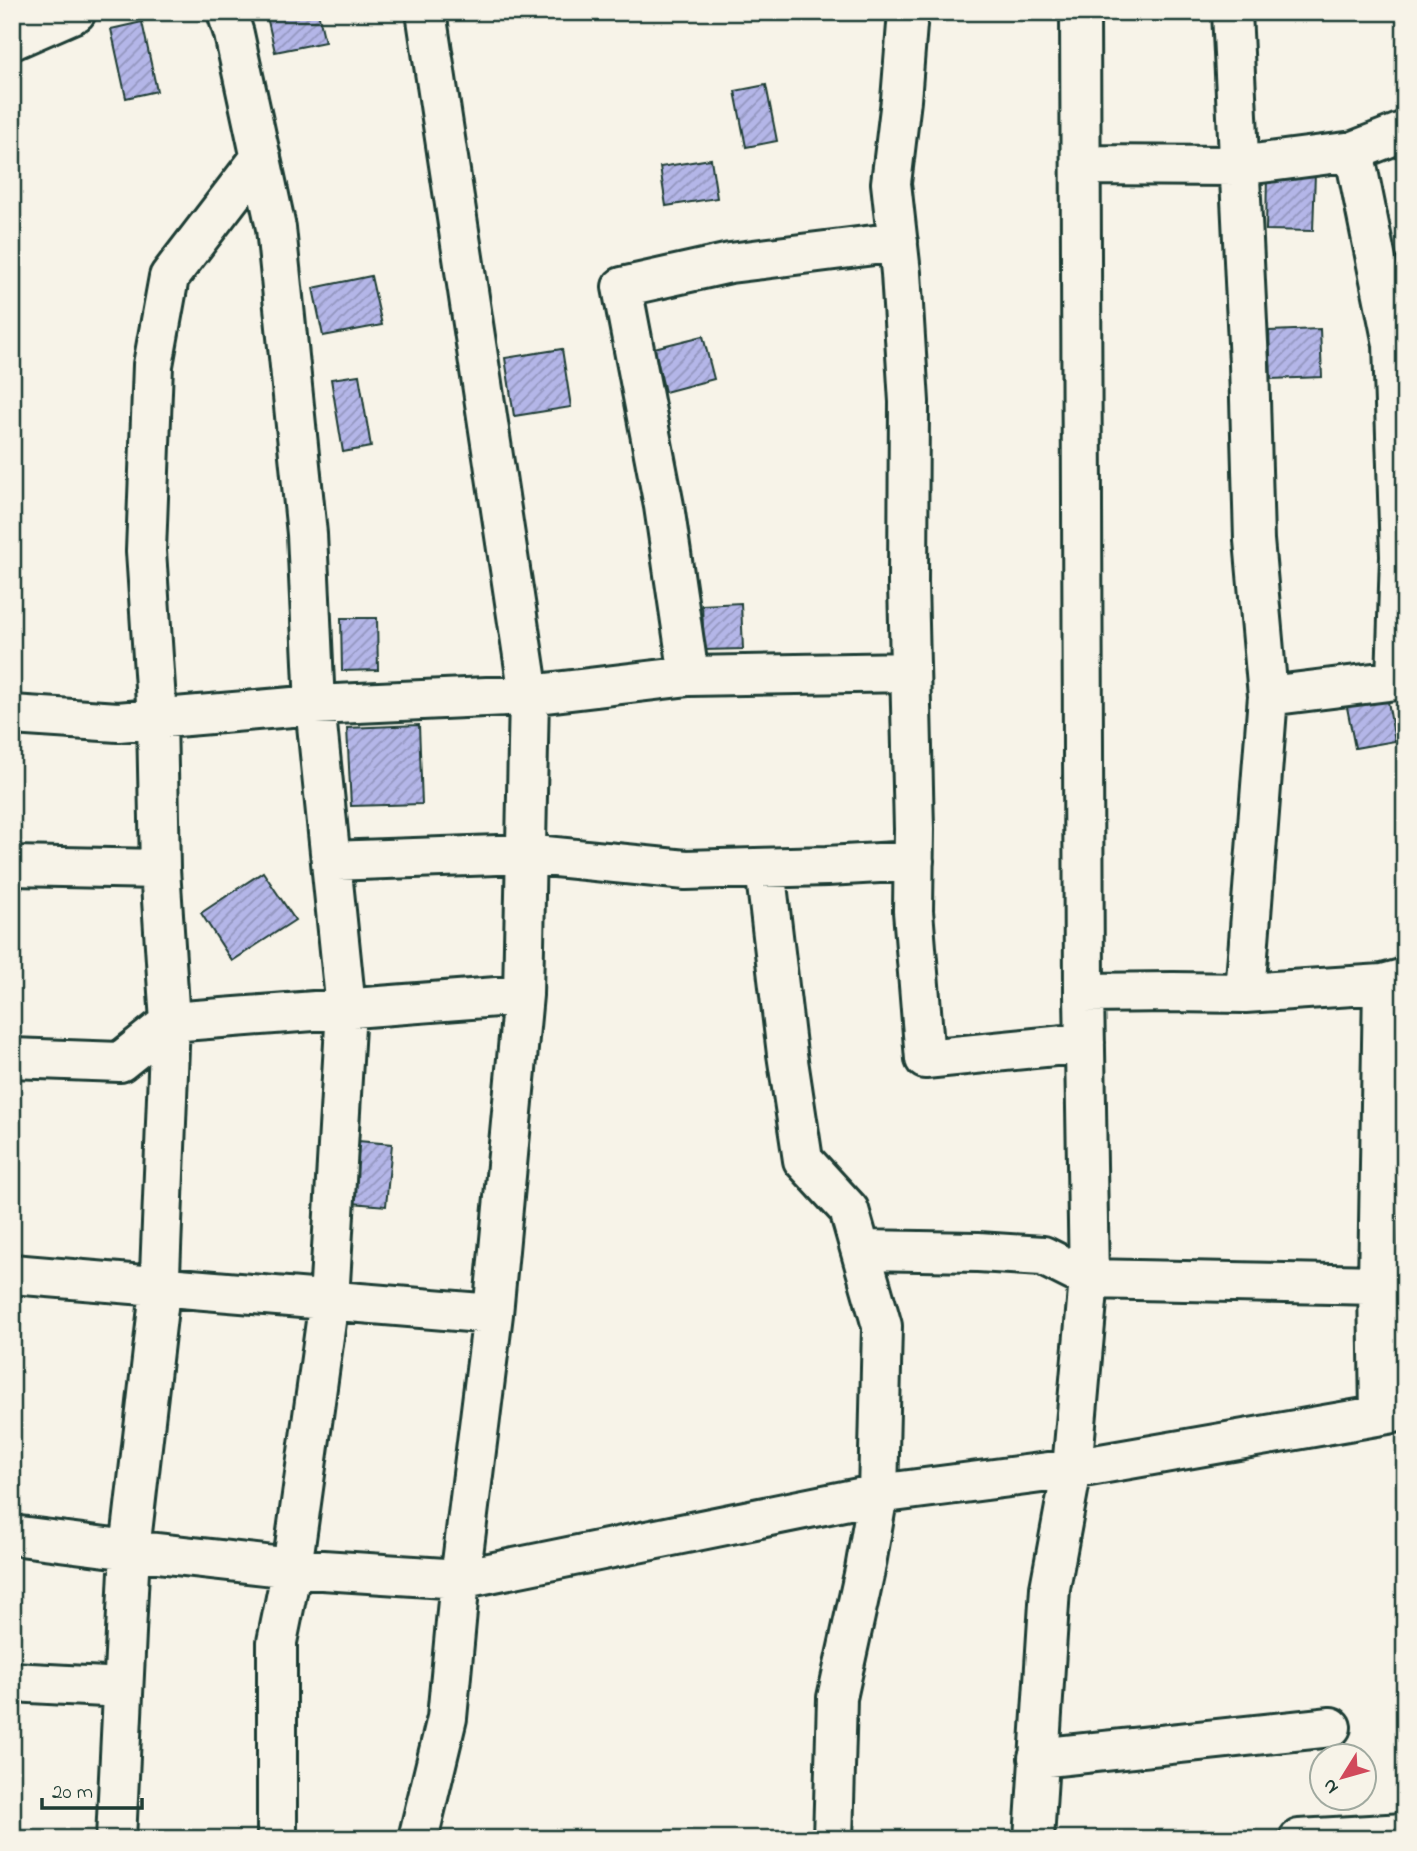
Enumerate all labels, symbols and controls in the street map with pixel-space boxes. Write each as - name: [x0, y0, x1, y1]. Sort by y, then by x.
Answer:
- north arrow: [1308, 1742, 1378, 1812]
- scale bar: [42, 1767, 142, 1811]
- text: N: [1317, 1772, 1346, 1799]
- text: 20 m: [52, 1778, 93, 1808]

